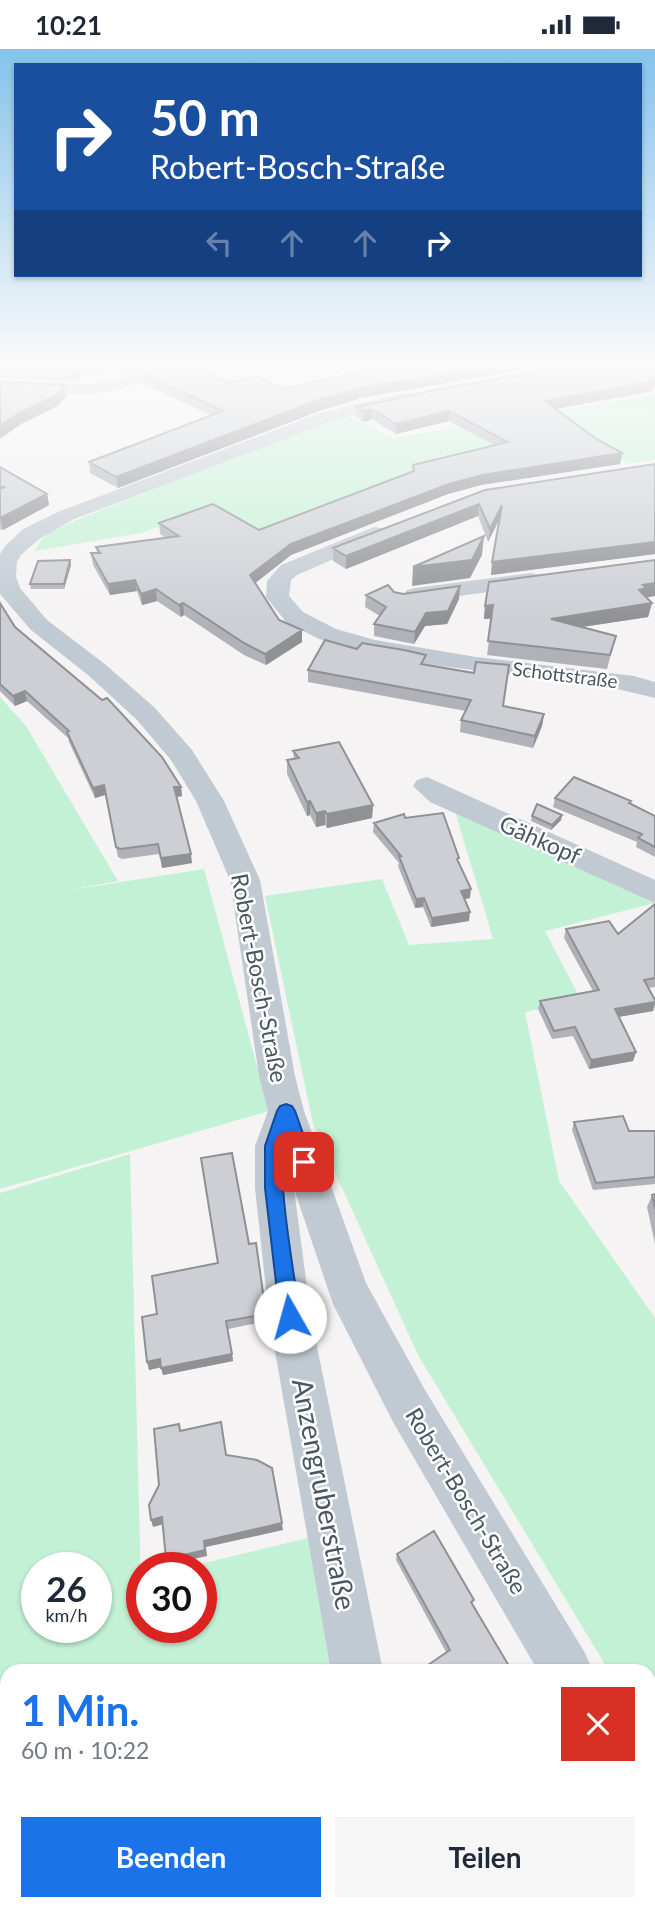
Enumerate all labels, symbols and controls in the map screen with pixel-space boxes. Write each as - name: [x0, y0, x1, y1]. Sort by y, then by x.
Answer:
- text: 10:21: [35, 9, 102, 41]
- text: 50 m: [150, 88, 260, 146]
- icon: right: [35, 91, 126, 182]
- text: Robert-Bosch-Straße: [150, 147, 445, 186]
- icon: left: [200, 224, 238, 262]
- icon: ahead: [273, 224, 311, 262]
- icon: ahead: [346, 224, 384, 262]
- icon: right: [419, 224, 457, 262]
- street label: Schottstraße: [511, 657, 619, 692]
- street label: Gähkopf: [496, 809, 585, 869]
- street label: Robert-Bosch-Straße: [226, 871, 294, 1085]
- pin: [274, 1132, 334, 1192]
- icon: arrive: [285, 1143, 323, 1181]
- position arrow: [253, 1280, 327, 1354]
- street label: Anzengruberstraße: [286, 1375, 364, 1613]
- street label: Robert-Bosch-Straße: [400, 1402, 534, 1599]
- speed limit sign: 30: [126, 1552, 217, 1643]
- text: 26: [46, 1567, 87, 1609]
- text: km/h: [45, 1604, 88, 1626]
- text: 1 Min.: [21, 1685, 139, 1735]
- button: close: [561, 1687, 635, 1761]
- text: 60 m · 10:22: [21, 1736, 149, 1764]
- button: Beenden: [21, 1817, 321, 1897]
- button: Teilen: [335, 1817, 635, 1897]

